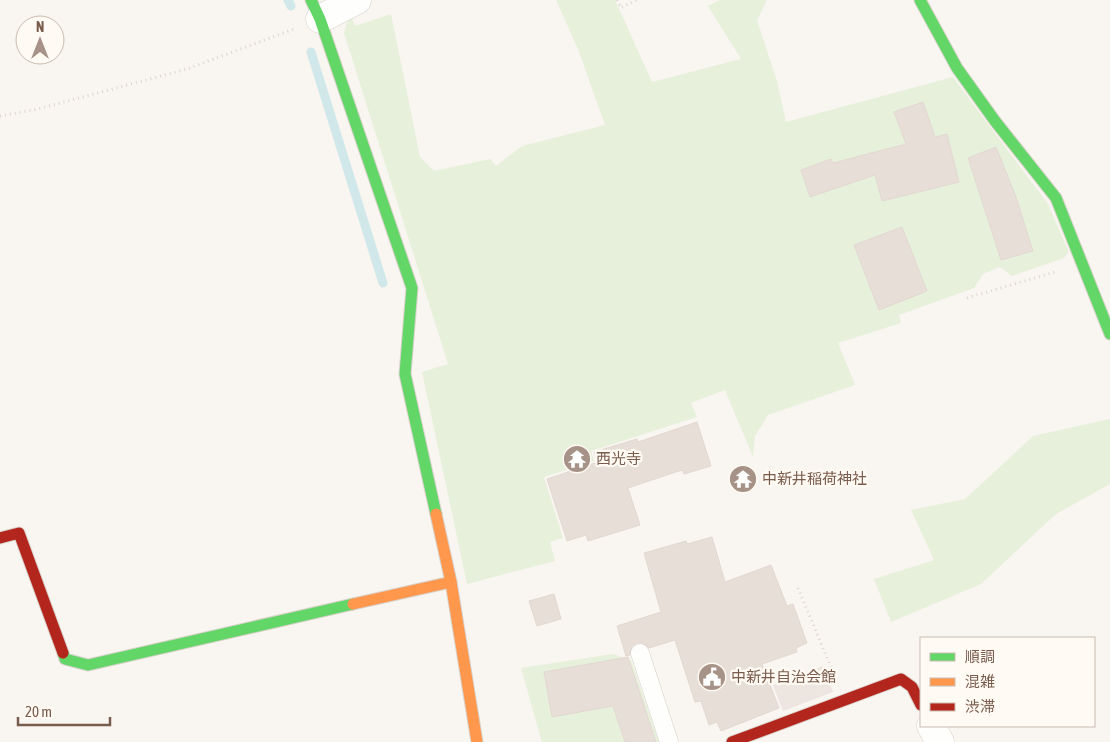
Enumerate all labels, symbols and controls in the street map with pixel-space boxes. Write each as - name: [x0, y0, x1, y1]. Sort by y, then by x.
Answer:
- north arrow: [15, 15, 65, 65]
- text: N: [36, 19, 44, 35]
- temple icon: 西光寺: [562, 444, 592, 474]
- place label: 西光寺: [596, 450, 641, 467]
- temple icon: 中新井稲荷神社: [728, 464, 758, 494]
- place label: 中新井稲荷神社: [762, 470, 867, 487]
- legend: [920, 637, 1095, 727]
- text: 順調: [965, 648, 995, 665]
- public building icon: 中新井自治会館: [697, 662, 727, 692]
- place label: 中新井自治会館: [731, 668, 836, 685]
- text: 混雑: [965, 673, 995, 690]
- scale bar: [18, 694, 110, 726]
- text: 渋滞: [965, 698, 995, 715]
- text: 20 m: [25, 703, 52, 720]

